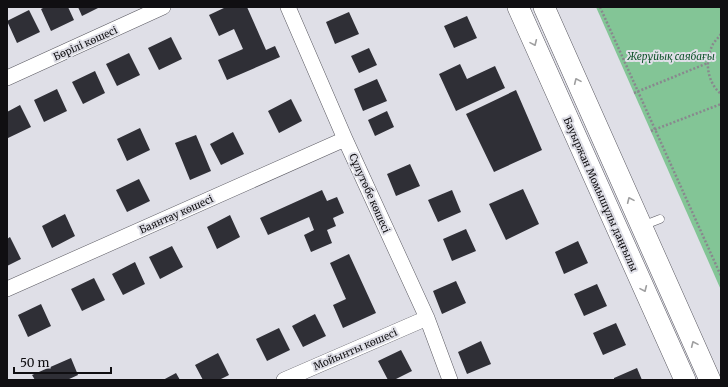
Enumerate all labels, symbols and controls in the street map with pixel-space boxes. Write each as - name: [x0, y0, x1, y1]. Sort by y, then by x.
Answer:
- street label: Бөрілі көшесі: [51, 23, 119, 63]
- one-way arrow: [529, 39, 537, 46]
- park label: Жерұйық саябағы: [626, 50, 715, 63]
- one-way arrow: [574, 78, 582, 86]
- street label: Бауыржан Момышұлы даңғылы: [560, 115, 641, 274]
- street label: Сұлутөбе көшесі: [346, 151, 393, 235]
- street label: Баянтау көшесі: [137, 192, 215, 237]
- one-way arrow: [627, 197, 635, 204]
- one-way arrow: [639, 285, 647, 292]
- street label: Мойынты көшесі: [311, 326, 399, 373]
- one-way arrow: [691, 341, 699, 349]
- scale bar: [14, 349, 111, 375]
- text: 50 m: [20, 355, 49, 370]

